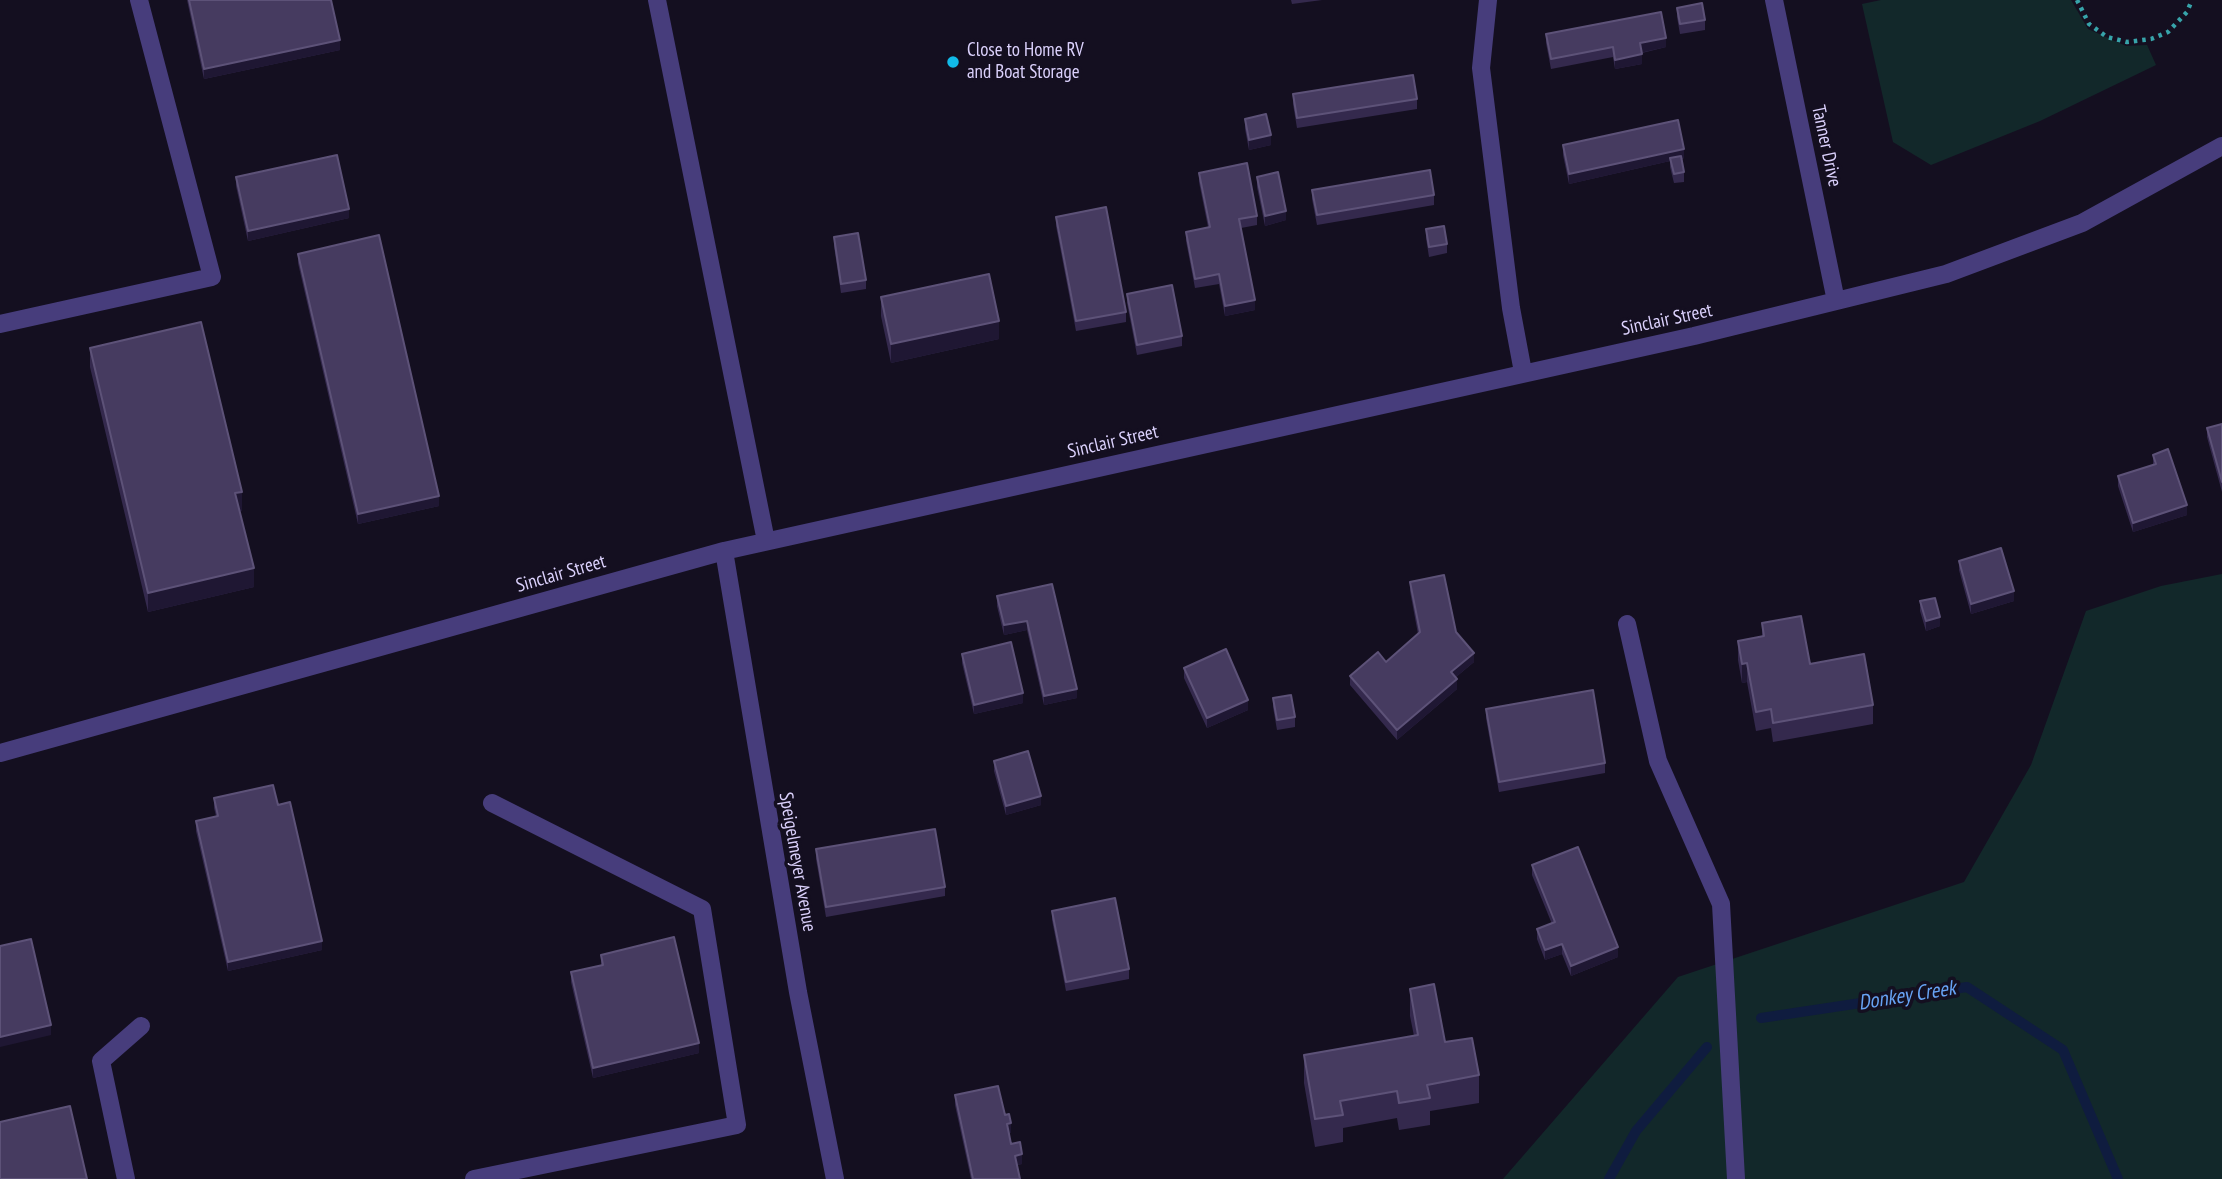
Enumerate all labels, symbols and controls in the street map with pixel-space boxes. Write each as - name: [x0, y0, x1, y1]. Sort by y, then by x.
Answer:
- place label: Close to Home RV and Boat Storage: [967, 40, 1084, 84]
- marker: Close to Home RV and Boat Storage: [945, 54, 961, 70]
- street label: Tanner Drive: [1806, 103, 1846, 189]
- street label: Sinclair Street: [1620, 299, 1714, 341]
- street label: Sinclair Street: [1066, 421, 1160, 463]
- street label: Sinclair Street: [514, 550, 608, 598]
- street label: Speigelmeyer Avenue: [774, 791, 820, 933]
- water label: Donkey Creek: [1856, 976, 1958, 1016]

